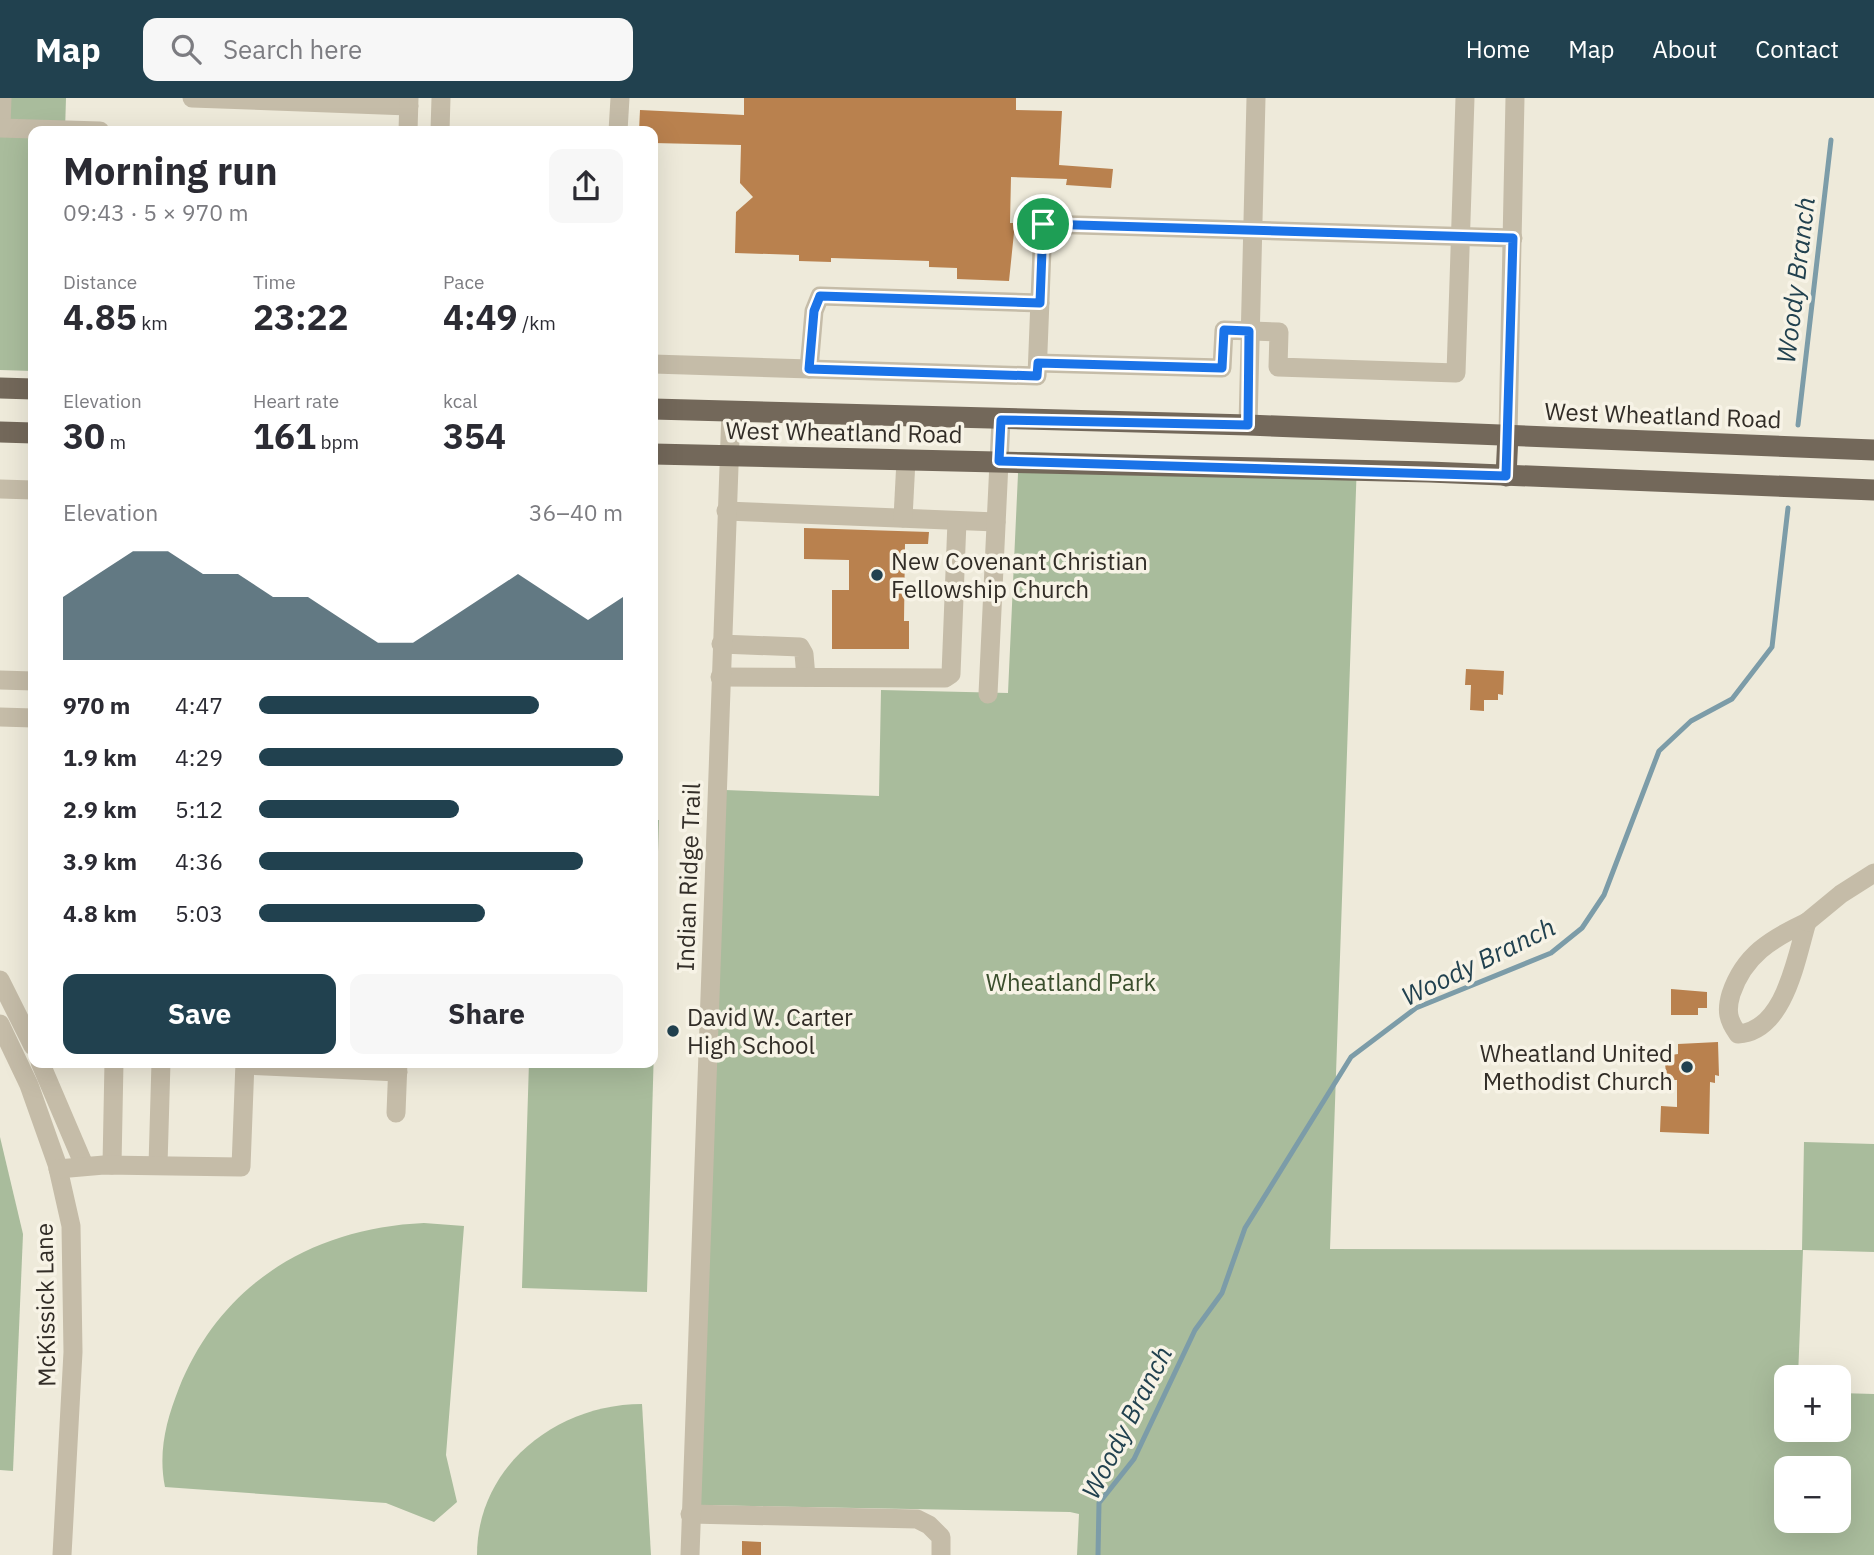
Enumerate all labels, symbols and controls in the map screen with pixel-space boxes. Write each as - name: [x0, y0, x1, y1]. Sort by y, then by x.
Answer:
- search box: [143, 18, 633, 81]
- text: Map: [35, 28, 101, 71]
- icon: search: [167, 30, 205, 68]
- text: Search here: [223, 32, 362, 66]
- text: Home: [1466, 33, 1530, 65]
- text: Map: [1568, 33, 1614, 65]
- text: About: [1652, 33, 1717, 65]
- text: Contact: [1755, 33, 1839, 65]
- text: Morning run: [63, 146, 278, 195]
- button: share: [549, 149, 623, 223]
- pin: [1013, 194, 1073, 254]
- water label: Woody Branch: [1768, 195, 1822, 365]
- text: 09:43 · 5 × 970 m: [63, 197, 249, 227]
- icon: arrive: [1024, 205, 1062, 243]
- text: Distance: [63, 270, 137, 294]
- text: Time: [253, 270, 296, 294]
- text: Pace: [443, 270, 484, 294]
- text: 4.85: [63, 294, 137, 340]
- text: 23:22: [253, 294, 349, 340]
- text: 4:49: [443, 294, 518, 340]
- text: km: [137, 311, 168, 335]
- text: /km: [518, 311, 556, 335]
- text: Elevation: [63, 389, 142, 413]
- text: Heart rate: [253, 389, 339, 413]
- text: kcal: [443, 389, 478, 413]
- street label: West Wheatland Road: [1544, 395, 1782, 435]
- text: 30: [63, 413, 105, 459]
- text: 161: [253, 413, 316, 459]
- text: 354: [443, 413, 506, 459]
- street label: West Wheatland Road: [725, 414, 963, 450]
- text: m: [105, 430, 126, 454]
- text: bpm: [316, 430, 359, 454]
- text: Elevation: [63, 497, 158, 527]
- text: 36–40 m: [529, 497, 623, 527]
- place label: New Covenant Christian Fellowship Church: [891, 545, 1148, 605]
- marker: New Covenant Christian Fellowship Church: [869, 567, 885, 583]
- text: 970 m: [63, 690, 130, 720]
- text: 4:47: [175, 690, 223, 720]
- text: 1.9 km: [63, 742, 137, 772]
- text: 4:29: [175, 742, 223, 772]
- street label: Indian Ridge Trail: [669, 782, 707, 972]
- text: 2.9 km: [63, 794, 137, 824]
- text: 5:12: [175, 794, 223, 824]
- text: 3.9 km: [63, 846, 137, 876]
- text: 4:36: [175, 846, 223, 876]
- text: 4.8 km: [63, 898, 137, 928]
- text: 5:03: [175, 898, 223, 928]
- water label: Woody Branch: [1395, 909, 1561, 1013]
- park label: Wheatland Park: [986, 966, 1157, 998]
- button: Save: [63, 974, 336, 1054]
- button: Share: [350, 974, 623, 1054]
- place label: David W. Carter High School: [687, 1001, 853, 1061]
- marker: David W. Carter High School: [665, 1023, 681, 1039]
- place label: Wheatland United Methodist Church: [1480, 1037, 1673, 1097]
- marker: Wheatland United Methodist Church: [1679, 1059, 1695, 1075]
- street label: McKissick Lane: [28, 1223, 62, 1387]
- water label: Woody Branch: [1073, 1340, 1179, 1504]
- map controls: [1774, 1365, 1851, 1533]
- button: +: [1774, 1365, 1851, 1442]
- button: −: [1774, 1456, 1851, 1533]

